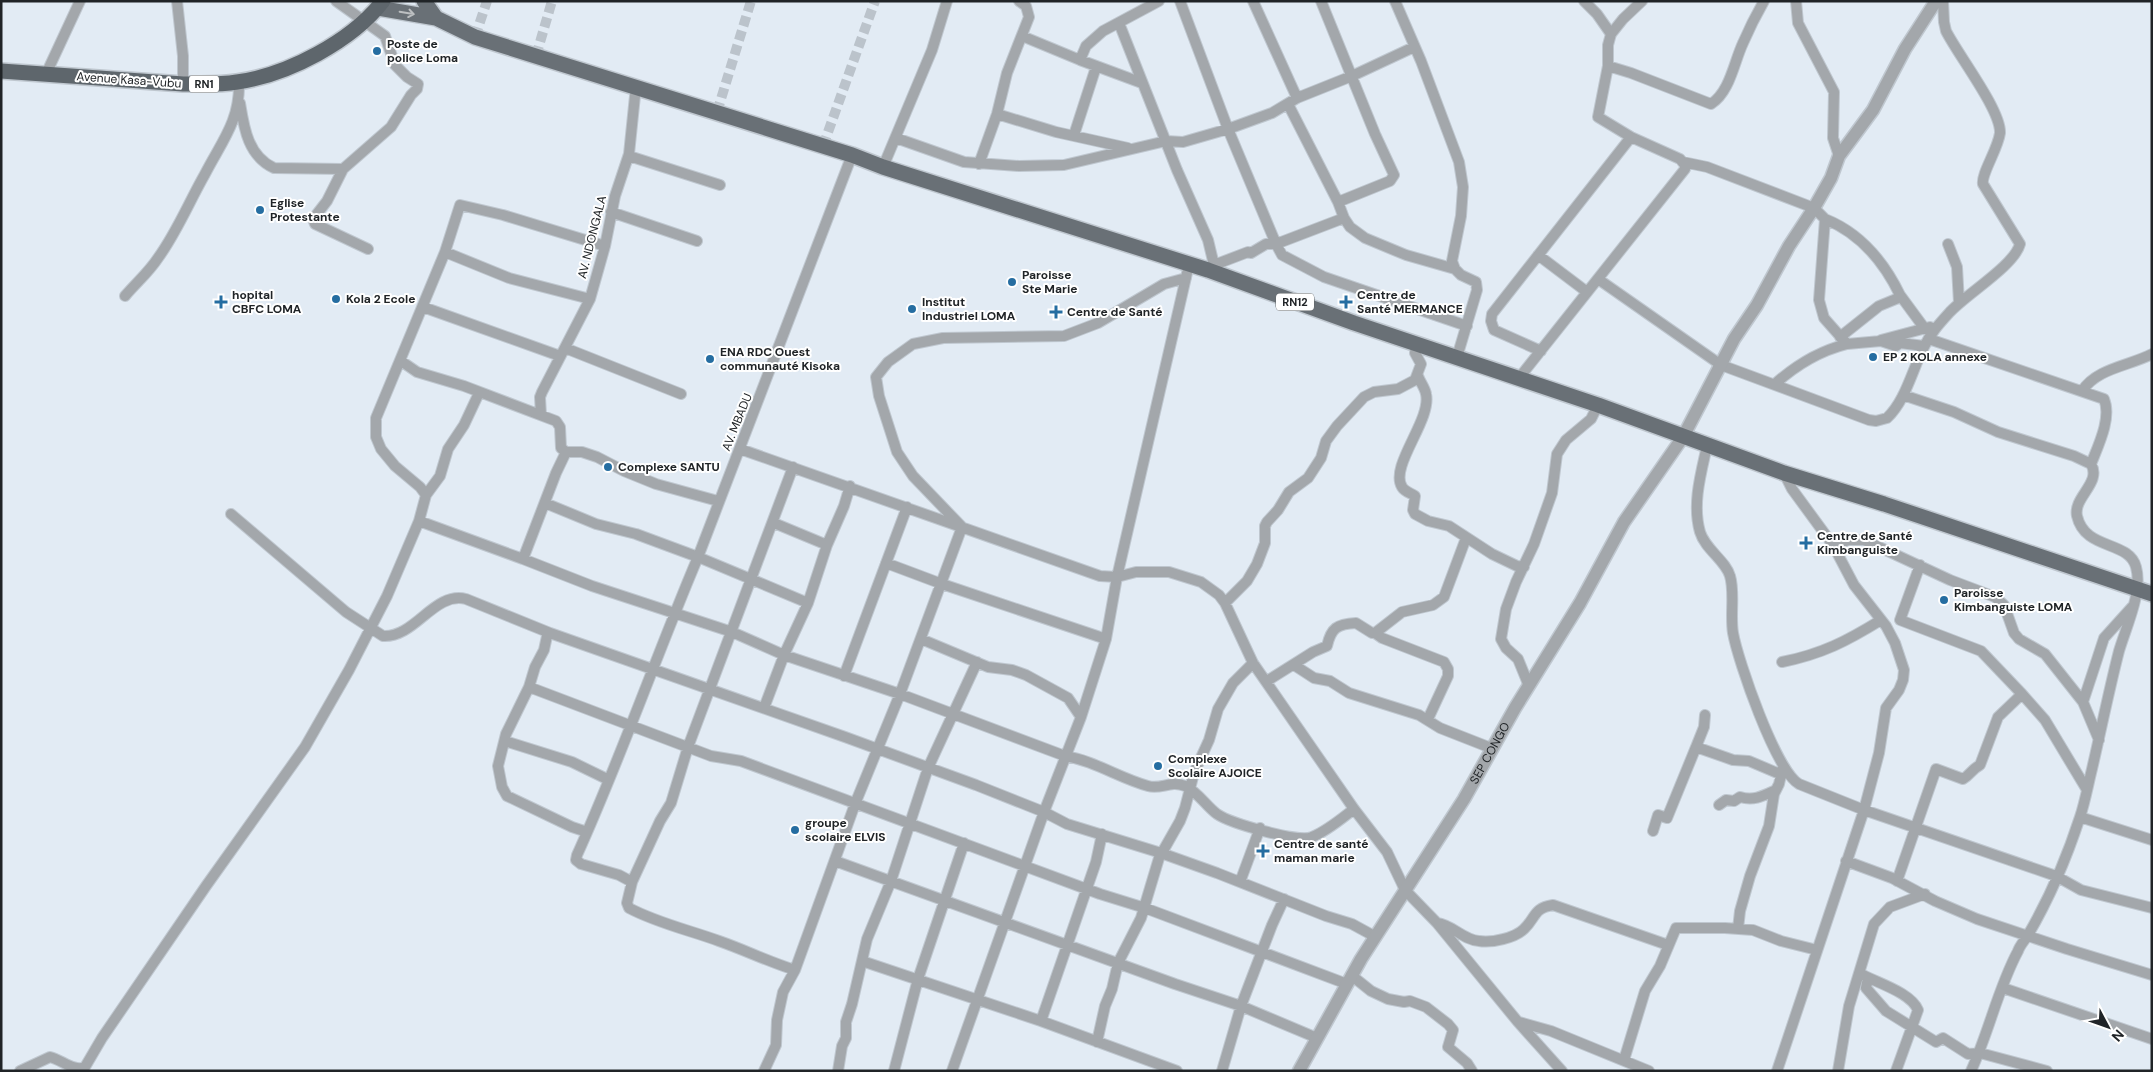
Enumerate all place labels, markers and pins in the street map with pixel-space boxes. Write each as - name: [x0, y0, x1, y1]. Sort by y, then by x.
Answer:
- place label: Poste de police Loma: [387, 36, 458, 66]
- marker: Poste de police Loma: [371, 45, 383, 57]
- place label: Eglise Protestante: [270, 195, 340, 225]
- marker: Eglise Protestante: [254, 204, 266, 216]
- place label: Paroisse Ste Marie: [1022, 267, 1077, 297]
- marker: Paroisse Ste Marie: [1006, 276, 1018, 288]
- place label: hopital CBFC LOMA: [232, 287, 302, 317]
- place label: Centre de Santé MERMANCE: [1357, 287, 1463, 317]
- place label: Kola 2 Ecole: [346, 291, 415, 307]
- marker: Kola 2 Ecole: [330, 293, 342, 305]
- place label: Institut Industriel LOMA: [922, 294, 1016, 324]
- marker: hopital CBFC LOMA: [214, 295, 228, 309]
- marker: Centre de Santé MERMANCE: [1339, 295, 1353, 309]
- marker: Institut Industriel LOMA: [906, 303, 918, 315]
- place label: Centre de Santé: [1067, 304, 1162, 320]
- marker: Centre de Santé: [1049, 305, 1063, 319]
- place label: ENA RDC Ouest communauté Kisoka: [720, 344, 840, 374]
- place label: EP 2 KOLA annexe: [1883, 349, 1987, 365]
- marker: EP 2 KOLA annexe: [1867, 351, 1879, 363]
- marker: ENA RDC Ouest communauté Kisoka: [704, 353, 716, 365]
- place label: Complexe SANTU: [618, 459, 720, 475]
- marker: Complexe SANTU: [602, 461, 614, 473]
- place label: Centre de Santé Kimbanguiste: [1817, 528, 1912, 558]
- marker: Centre de Santé Kimbanguiste: [1799, 536, 1813, 550]
- place label: Paroisse Kimbanguiste LOMA: [1954, 585, 2073, 615]
- marker: Paroisse Kimbanguiste LOMA: [1938, 594, 1950, 606]
- place label: Complexe Scolaire AJOICE: [1168, 751, 1262, 781]
- marker: Complexe Scolaire AJOICE: [1152, 760, 1164, 772]
- place label: groupe scolaire ELVIS: [805, 815, 886, 845]
- marker: groupe scolaire ELVIS: [789, 824, 801, 836]
- place label: Centre de santé maman marie: [1274, 836, 1369, 866]
- marker: Centre de santé maman marie: [1256, 844, 1270, 858]

